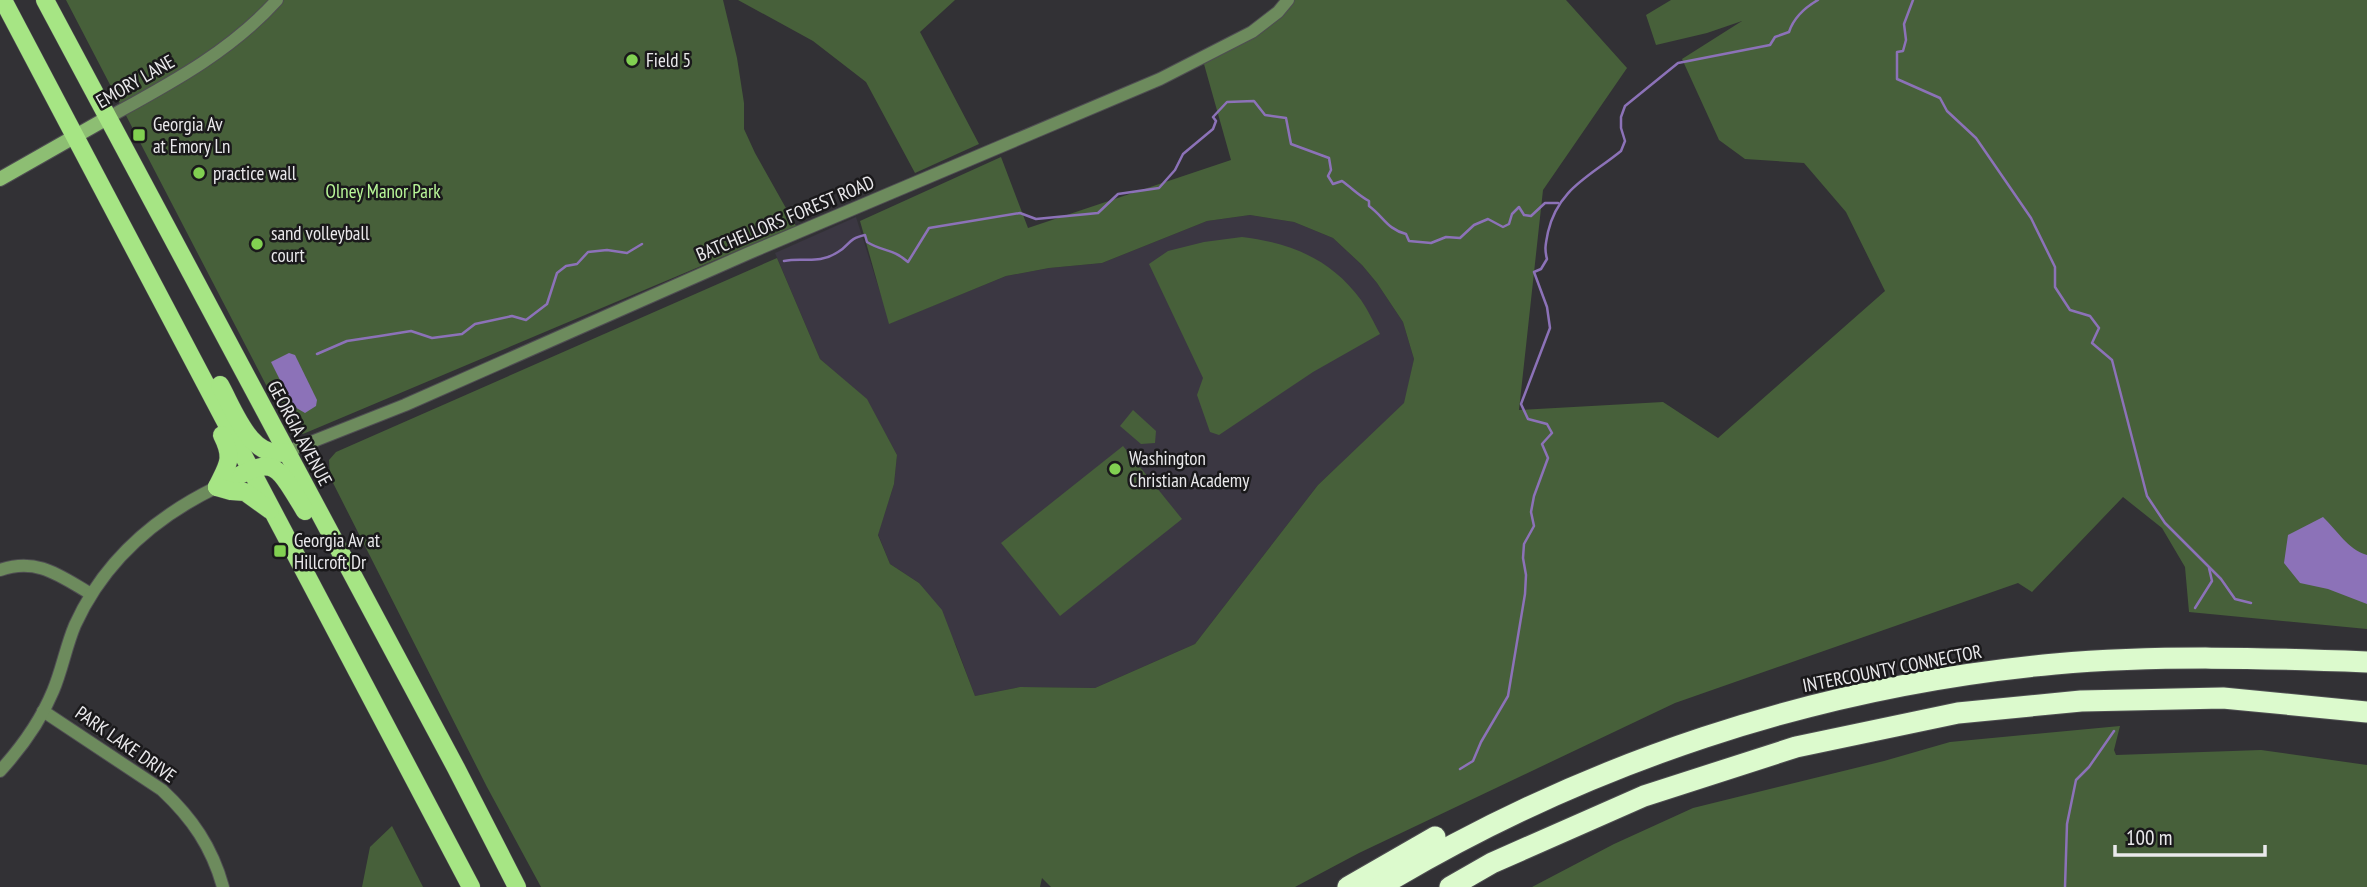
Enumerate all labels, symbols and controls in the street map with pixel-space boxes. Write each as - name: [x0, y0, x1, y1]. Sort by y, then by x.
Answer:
- place label: Field 5: [646, 48, 691, 72]
- street label: EMORY LANE: [91, 49, 179, 113]
- marker: Field 5: [624, 52, 640, 68]
- place label: Georgia Av at Emory Ln: [153, 112, 230, 158]
- marker: Georgia Av at Emory Ln: [131, 127, 147, 143]
- place label: practice wall: [213, 161, 297, 185]
- marker: practice wall: [191, 165, 207, 181]
- street label: BATCHELLORS FOREST ROAD: [692, 170, 878, 266]
- park label: Olney Manor Park: [325, 179, 441, 203]
- place label: sand volleyball court: [271, 221, 370, 267]
- marker: sand volleyball court: [249, 236, 265, 252]
- street label: GEORGIA AVENUE: [262, 376, 338, 490]
- place label: Washington Christian Academy: [1129, 446, 1250, 492]
- marker: Washington Christian Academy: [1107, 461, 1123, 477]
- place label: Georgia Av at Hillcroft Dr: [294, 528, 381, 574]
- marker: Georgia Av at Hillcroft Dr: [272, 543, 288, 559]
- street label: INTERCOUNTY CONNECTOR: [1800, 639, 1984, 697]
- street label: PARK LAKE DRIVE: [71, 700, 181, 788]
- scale bar: [2115, 814, 2266, 858]
- text: 100 m: [2126, 824, 2172, 851]

